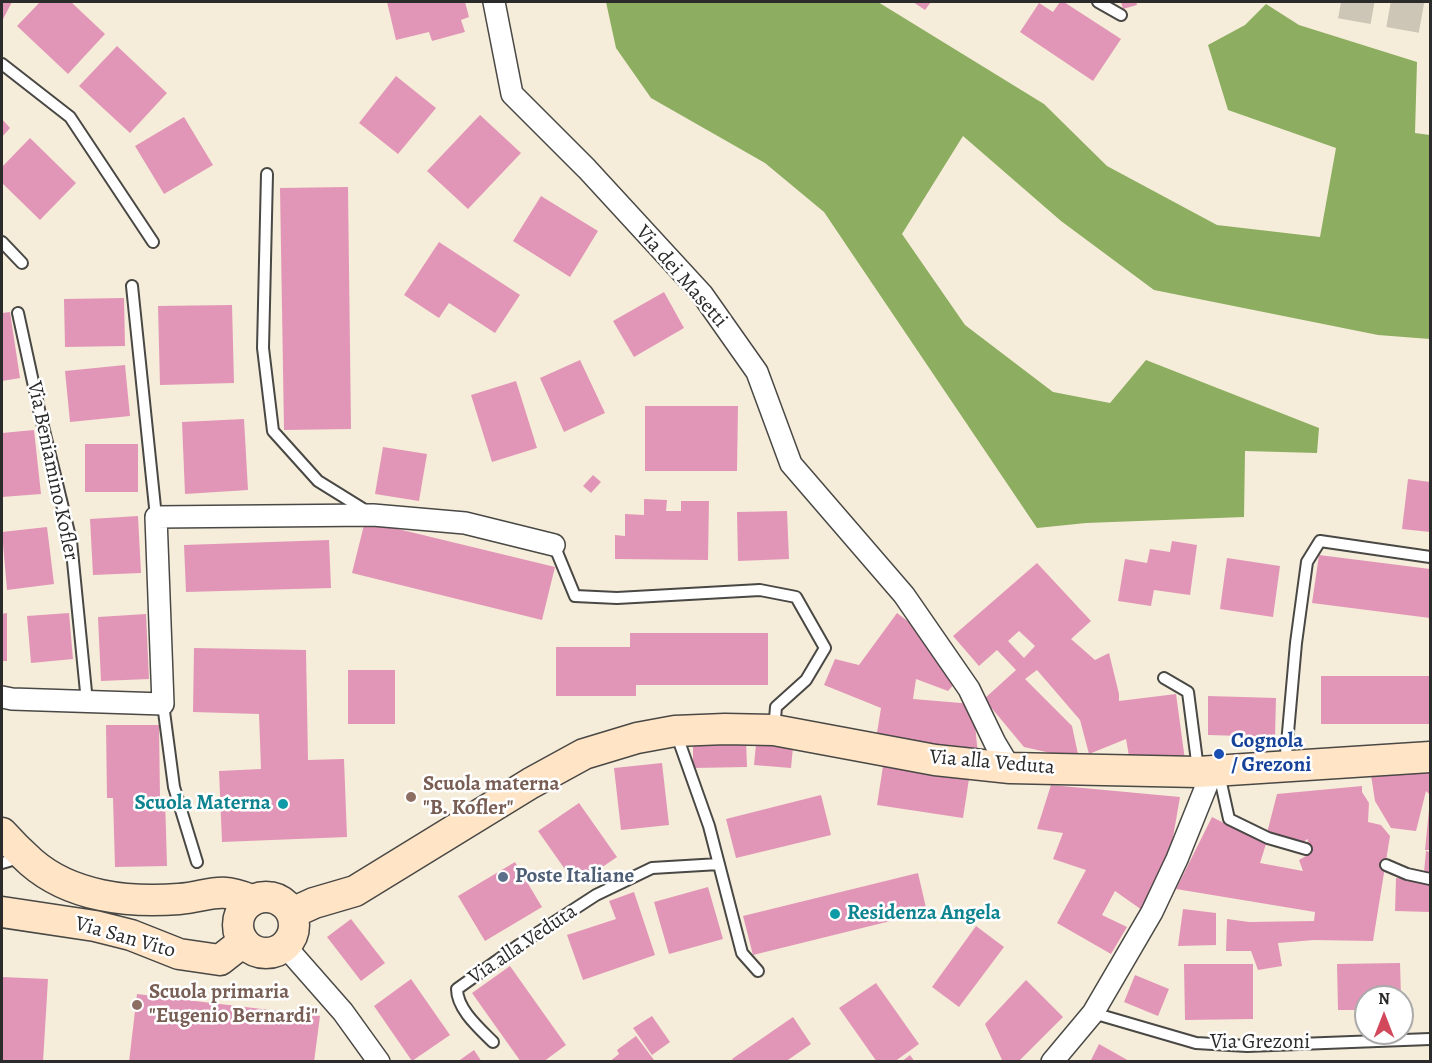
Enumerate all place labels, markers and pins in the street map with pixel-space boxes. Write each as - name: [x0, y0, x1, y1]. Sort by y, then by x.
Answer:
- place label: Cognola / Grezoni: [1231, 729, 1311, 779]
- marker: Cognola / Grezoni: [1212, 747, 1226, 761]
- place label: Scuola materna "B. Kofler": [423, 772, 560, 822]
- marker: Scuola materna "B. Kofler": [404, 790, 418, 804]
- place label: Scuola Materna: [134, 791, 271, 817]
- marker: Scuola Materna: [276, 797, 290, 811]
- place label: Poste Italiane: [515, 864, 634, 890]
- marker: Poste Italiane: [496, 870, 510, 884]
- place label: Residenza Angela: [847, 901, 1001, 927]
- marker: Residenza Angela: [828, 907, 842, 921]
- place label: Scuola primaria "Eugenio Bernardi": [149, 980, 318, 1030]
- marker: Scuola primaria "Eugenio Bernardi": [130, 998, 144, 1012]

